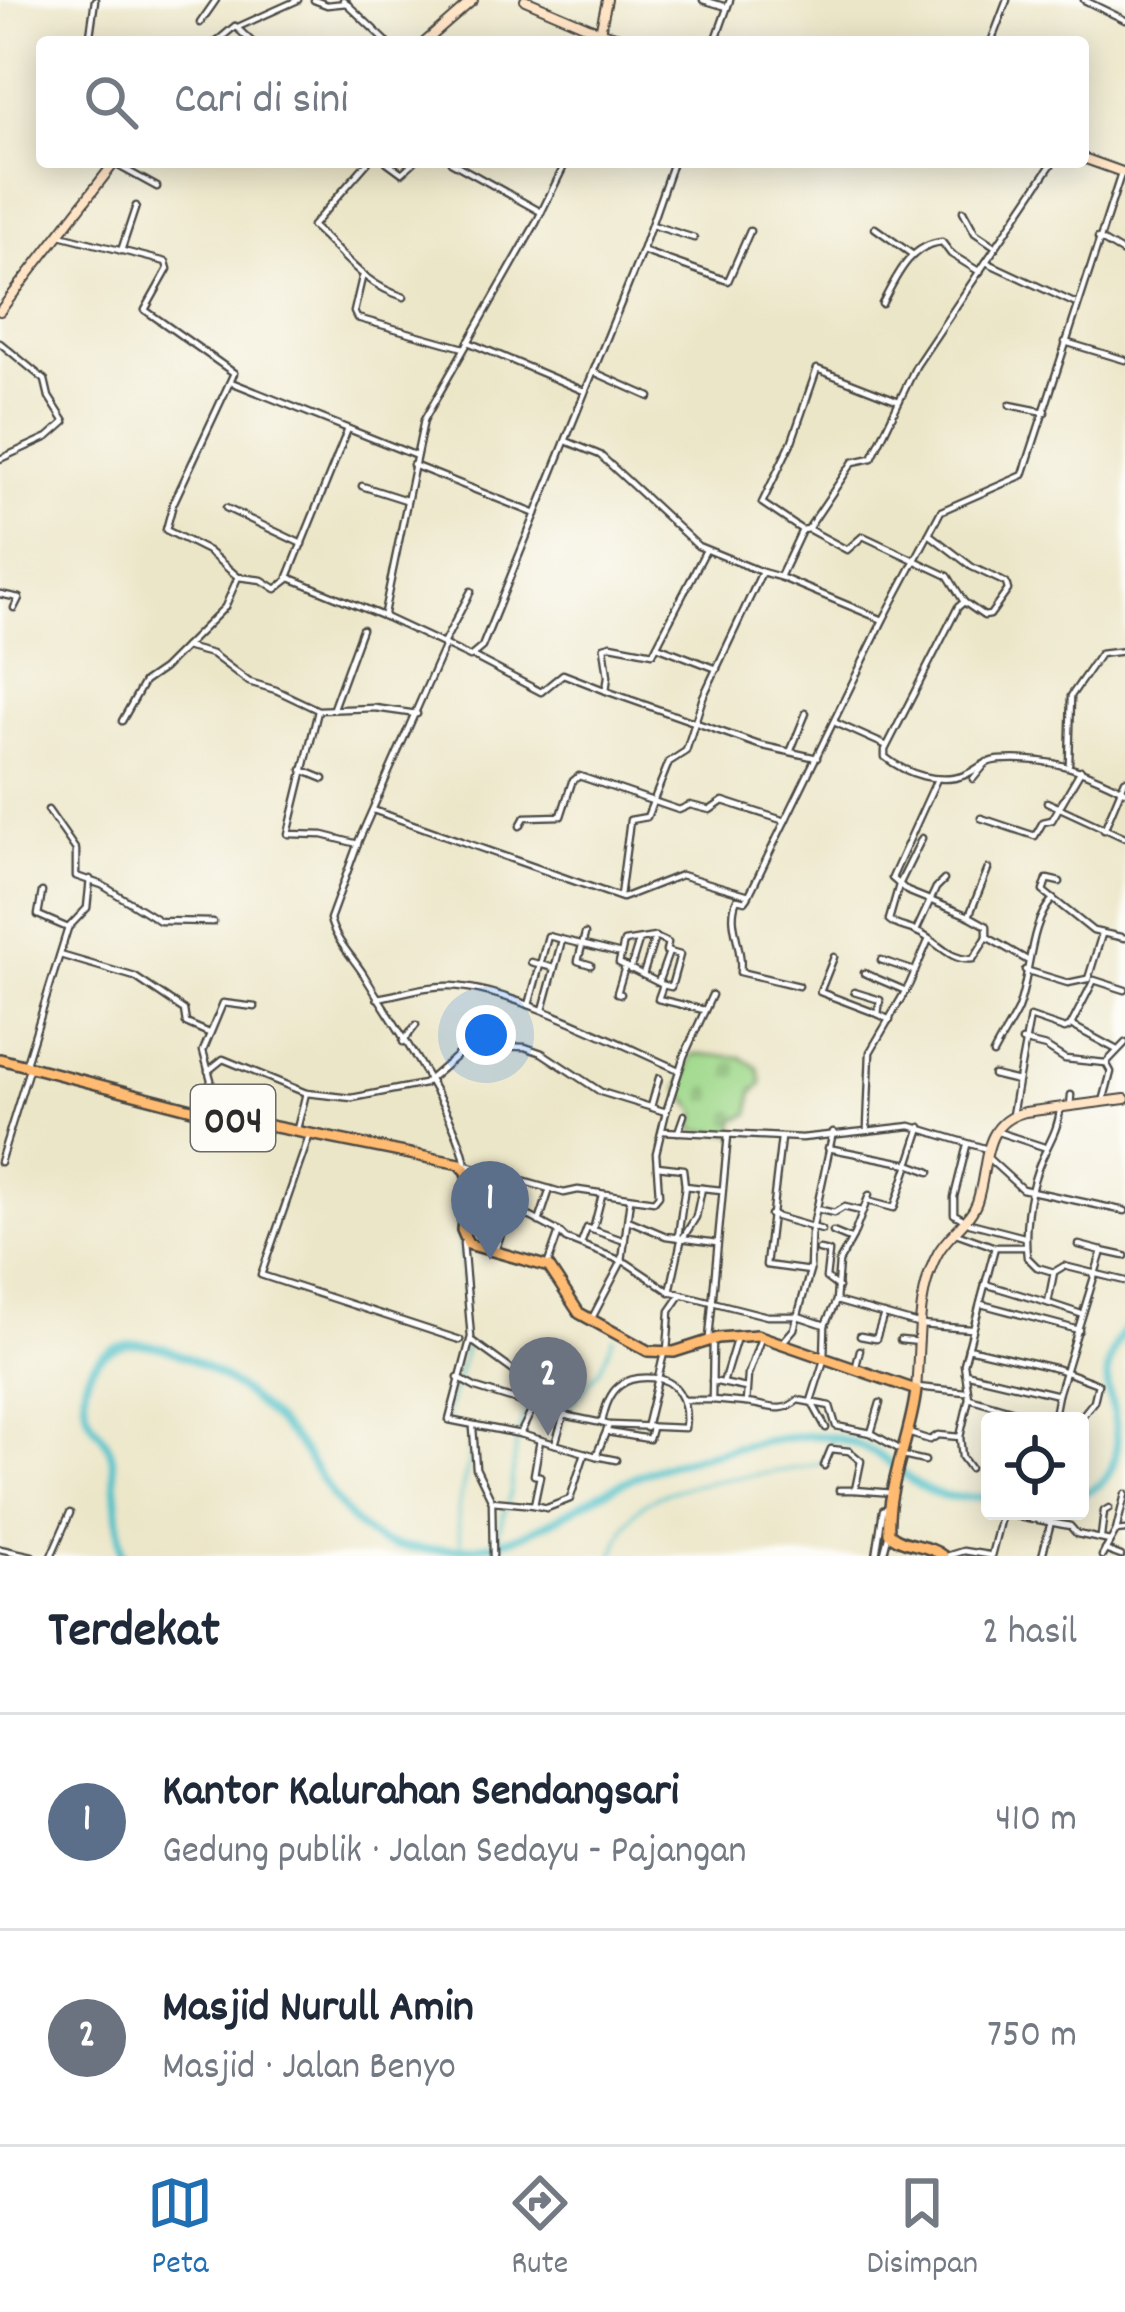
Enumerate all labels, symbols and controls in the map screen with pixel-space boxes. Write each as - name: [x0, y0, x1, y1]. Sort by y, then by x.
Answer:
- search box: [36, 36, 1089, 168]
- icon: search: [78, 69, 144, 135]
- text: Cari di sini: [174, 70, 348, 134]
- your location: [456, 1005, 516, 1065]
- road number: 004: [191, 1085, 275, 1151]
- pin: 1: [451, 1161, 529, 1260]
- pin: 2: [509, 1337, 587, 1436]
- map controls: [981, 1412, 1089, 1520]
- button: locate: [981, 1412, 1089, 1520]
- text: Terdekat: [48, 1598, 220, 1670]
- text: 2 hasil: [982, 1607, 1077, 1662]
- text: Kantor Kalurahan Sendangsari: [162, 1762, 679, 1826]
- text: 1: [83, 1794, 91, 1849]
- text: 410 m: [995, 1794, 1077, 1849]
- text: Gedung publik · Jalan Sedayu - Pajangan: [162, 1826, 747, 1881]
- text: Masjid Nurull Amin: [162, 1978, 474, 2042]
- text: 2: [78, 2010, 96, 2065]
- text: 750 m: [987, 2010, 1077, 2065]
- text: Masjid · Jalan Benyo: [162, 2042, 456, 2097]
- tab: Peta: [147, 2170, 213, 2289]
- tab: Rute: [507, 2170, 573, 2289]
- tab: Disimpan: [866, 2170, 978, 2289]

